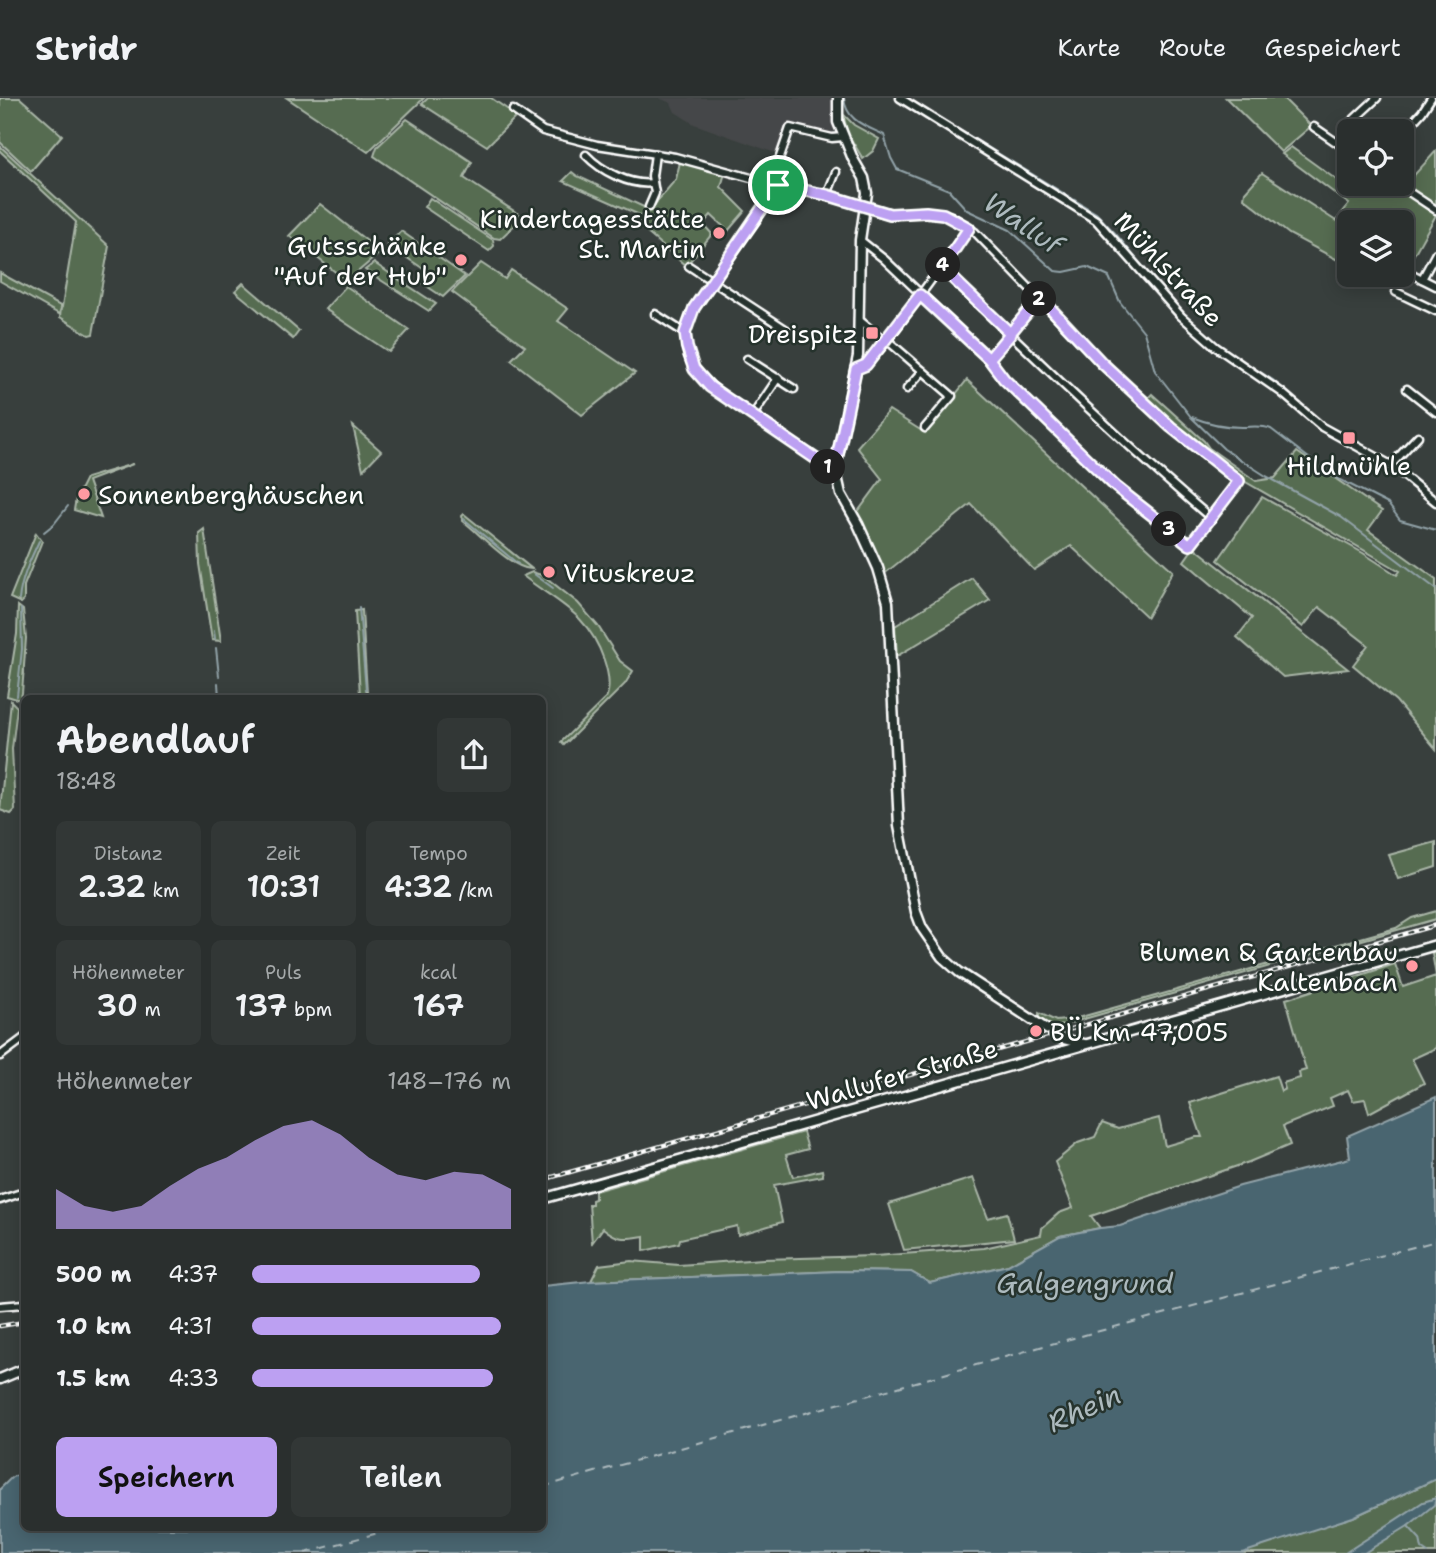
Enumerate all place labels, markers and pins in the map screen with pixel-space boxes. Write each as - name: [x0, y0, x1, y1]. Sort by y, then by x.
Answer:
- pin: [748, 155, 808, 215]
- place label: Kindertagesstätte St. Martin: [480, 201, 705, 266]
- marker: Kindertagesstätte St. Martin: [711, 225, 727, 241]
- place label: Gutsschänke "Auf der Hub": [274, 228, 447, 293]
- pin: 4: [926, 248, 960, 282]
- marker: Gutsschänke "Auf der Hub": [453, 252, 469, 268]
- pin: 2: [1021, 282, 1056, 316]
- place label: Dreispitz: [748, 316, 858, 351]
- marker: Dreispitz: [864, 325, 880, 341]
- marker: Hildmühle: [1341, 430, 1357, 446]
- place label: Hildmühle: [1286, 448, 1412, 483]
- pin: 1: [810, 450, 846, 484]
- place label: Sonnenberghäuschen: [98, 477, 364, 512]
- marker: Sonnenberghäuschen: [76, 486, 92, 502]
- pin: 3: [1152, 512, 1186, 546]
- place label: Vituskreuz: [563, 555, 696, 590]
- marker: Vituskreuz: [541, 564, 557, 580]
- place label: Blumen & Gartenbau Kaltenbach: [1139, 934, 1398, 999]
- marker: Blumen & Gartenbau Kaltenbach: [1404, 958, 1420, 974]
- place label: BÜ Km 47,005: [1050, 1014, 1228, 1049]
- marker: BÜ Km 47,005: [1028, 1023, 1044, 1039]

